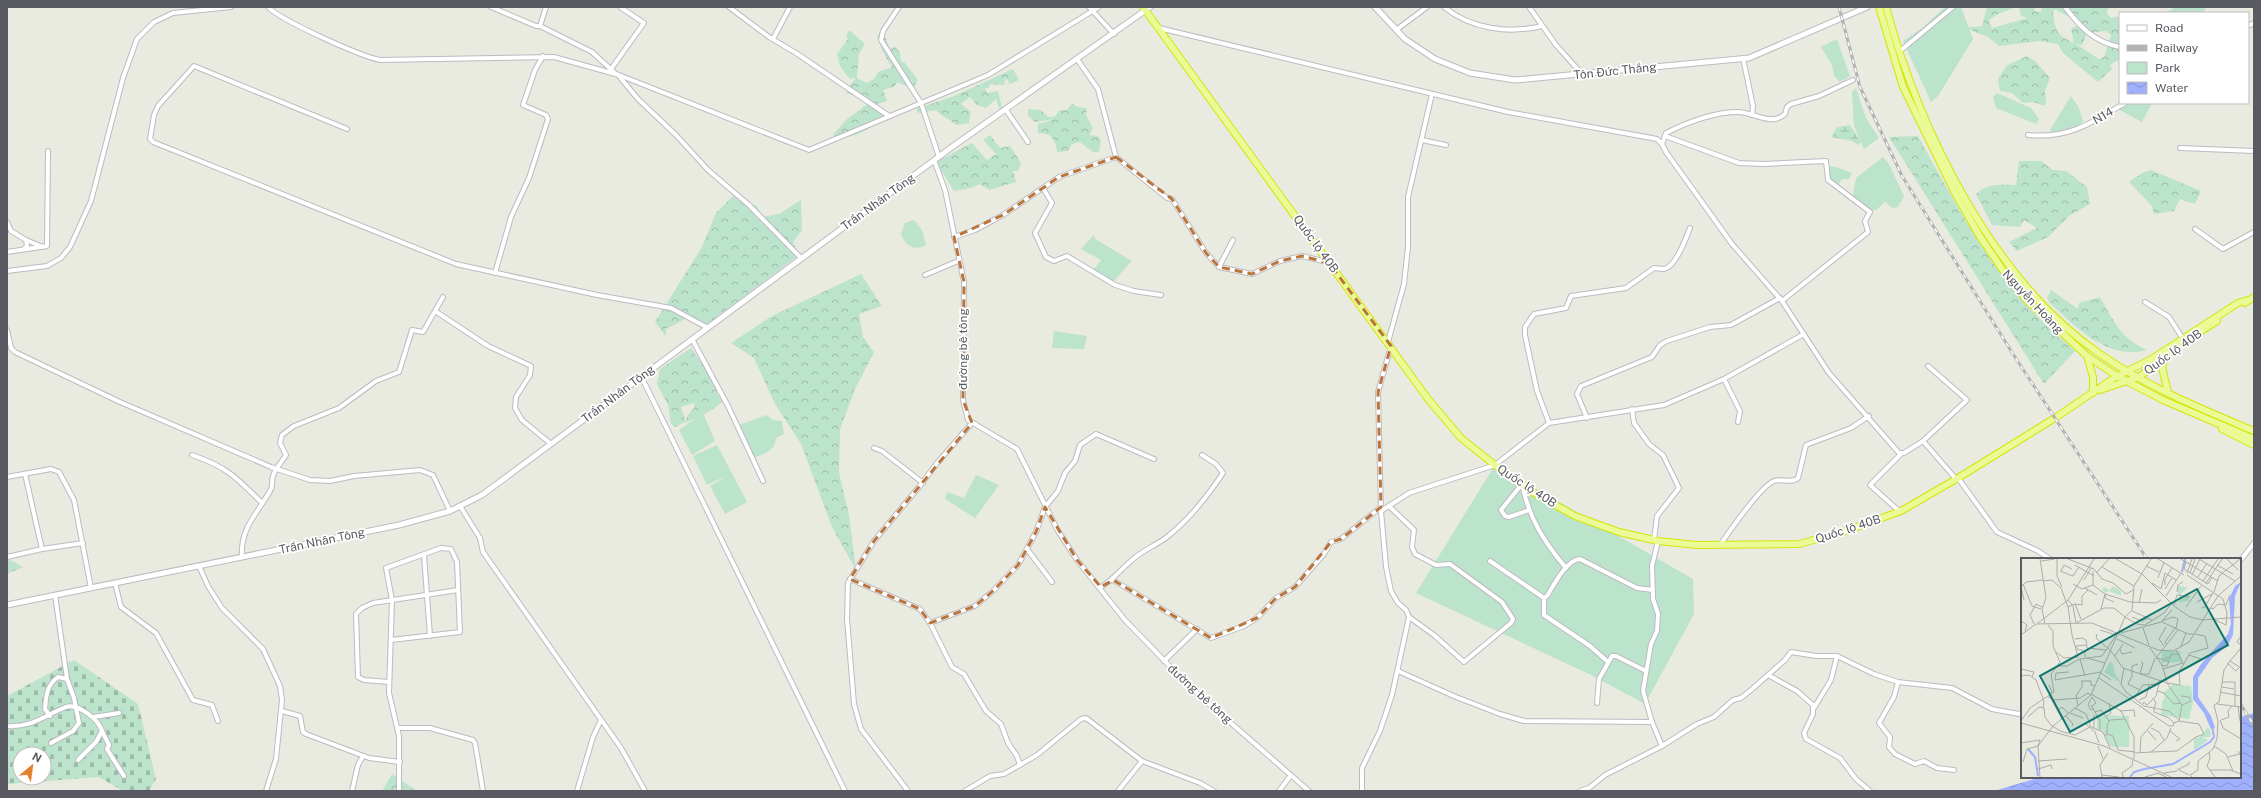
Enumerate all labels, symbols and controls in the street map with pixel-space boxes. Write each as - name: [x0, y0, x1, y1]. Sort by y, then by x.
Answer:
- legend: [2119, 12, 2249, 104]
- text: Road: [2155, 21, 2183, 35]
- text: Railway: [2155, 41, 2199, 55]
- street label: Tôn Đức Thắng: [1573, 60, 1657, 82]
- text: Park: [2155, 61, 2181, 75]
- text: Water: [2155, 81, 2189, 95]
- street label: N14: [2090, 104, 2116, 127]
- street label: Trần Nhân Tông: [838, 171, 918, 233]
- street label: Quốc lộ 40B: [1290, 212, 1342, 276]
- street label: Nguyễn Hoàng: [2000, 267, 2066, 337]
- street label: đường bê tông: [956, 308, 970, 390]
- street label: Quốc lộ 40B: [2141, 326, 2205, 378]
- street label: Trần Nhân Tông: [579, 362, 657, 426]
- street label: Quốc lộ 40B: [1495, 462, 1559, 510]
- street label: Quốc lộ 40B: [1814, 512, 1882, 546]
- street label: Trần Nhân Tông: [278, 525, 366, 557]
- inset map: [2021, 558, 2241, 778]
- street label: đường bê tông: [1165, 661, 1235, 727]
- north arrow: [12, 746, 52, 786]
- text: N: [30, 750, 44, 765]

